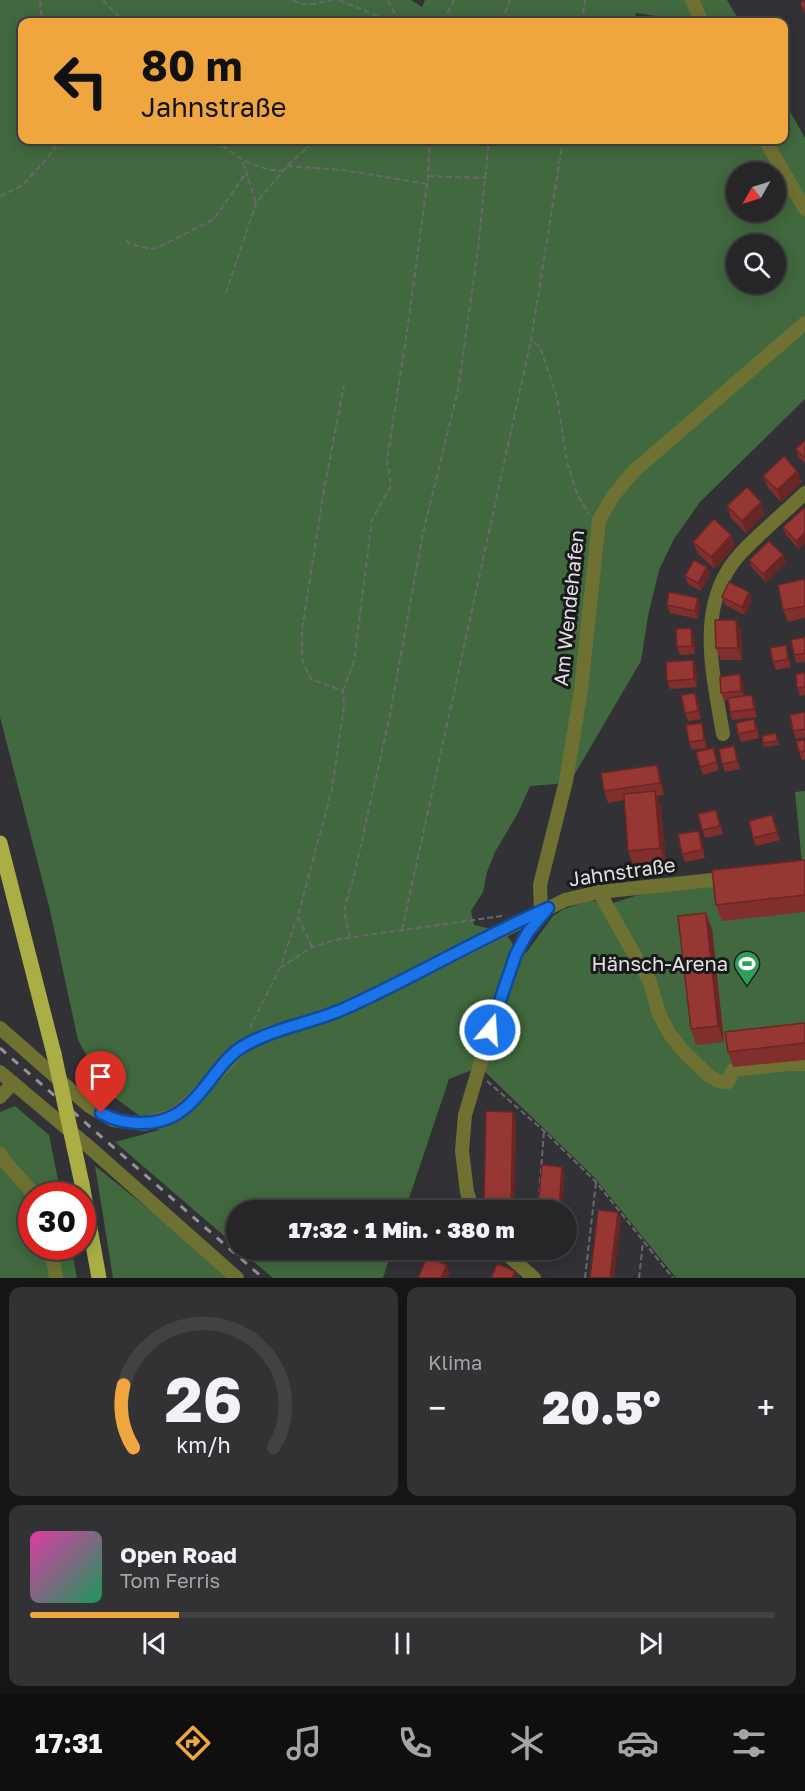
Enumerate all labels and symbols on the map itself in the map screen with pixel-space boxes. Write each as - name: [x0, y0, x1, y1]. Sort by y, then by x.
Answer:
- north arrow: [726, 162, 786, 222]
- street label: Am Wendehafen: [548, 529, 588, 687]
- street label: Jahnstraße: [567, 852, 677, 890]
- sports icon: Hänsch-Arena: [732, 949, 762, 987]
- place label: Hänsch-Arena: [592, 951, 728, 975]
- position arrow: [458, 998, 522, 1062]
- pin: [75, 1051, 126, 1113]
- speed limit sign: 30: [18, 1182, 96, 1260]

